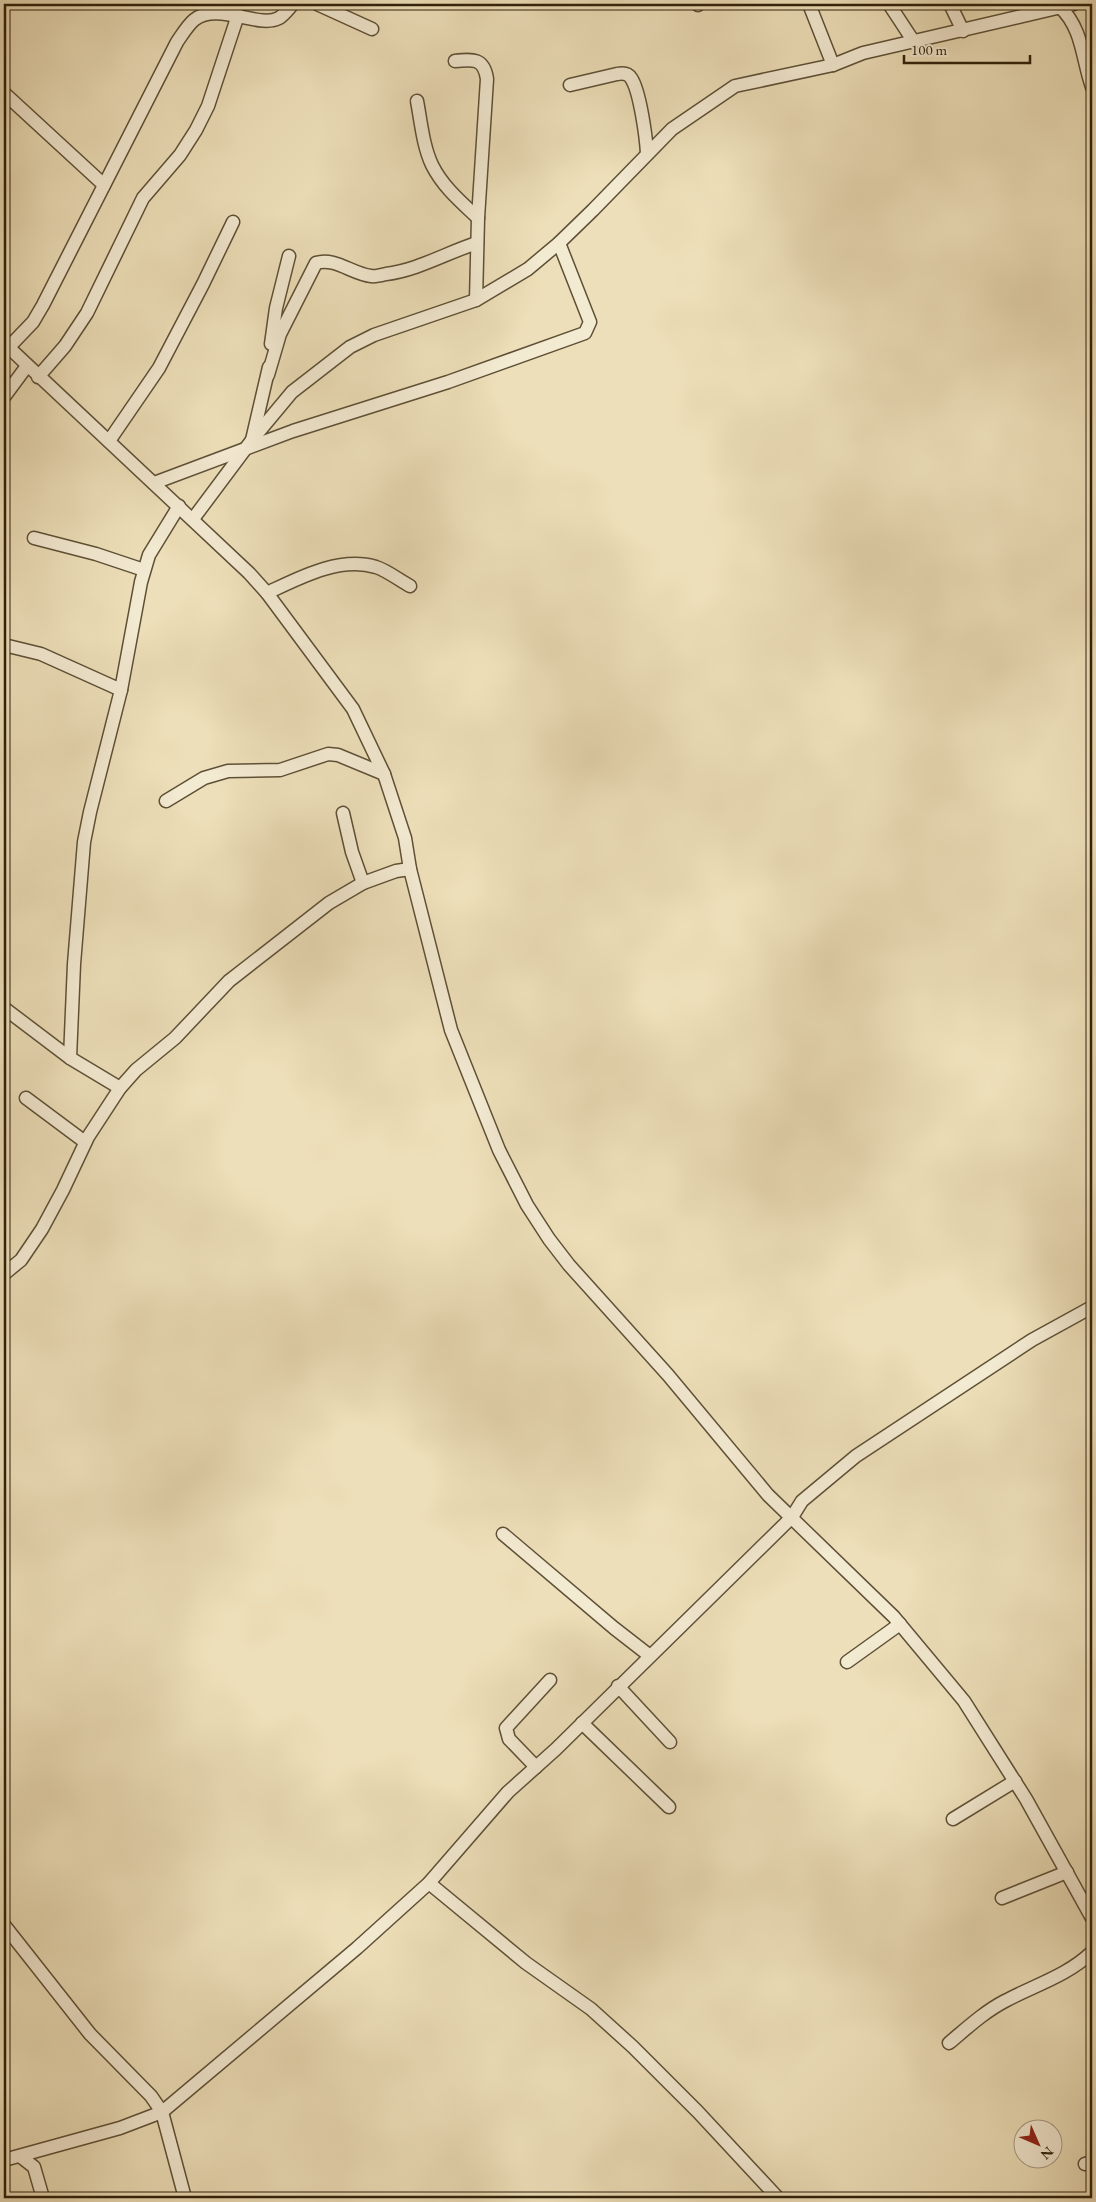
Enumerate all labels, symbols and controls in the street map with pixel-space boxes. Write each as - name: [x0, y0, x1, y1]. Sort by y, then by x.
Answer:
- scale bar: [904, 32, 1030, 64]
- text: 100 m: [911, 40, 948, 59]
- north arrow: [1014, 2120, 1064, 2170]
- text: N: [1036, 2143, 1058, 2164]

